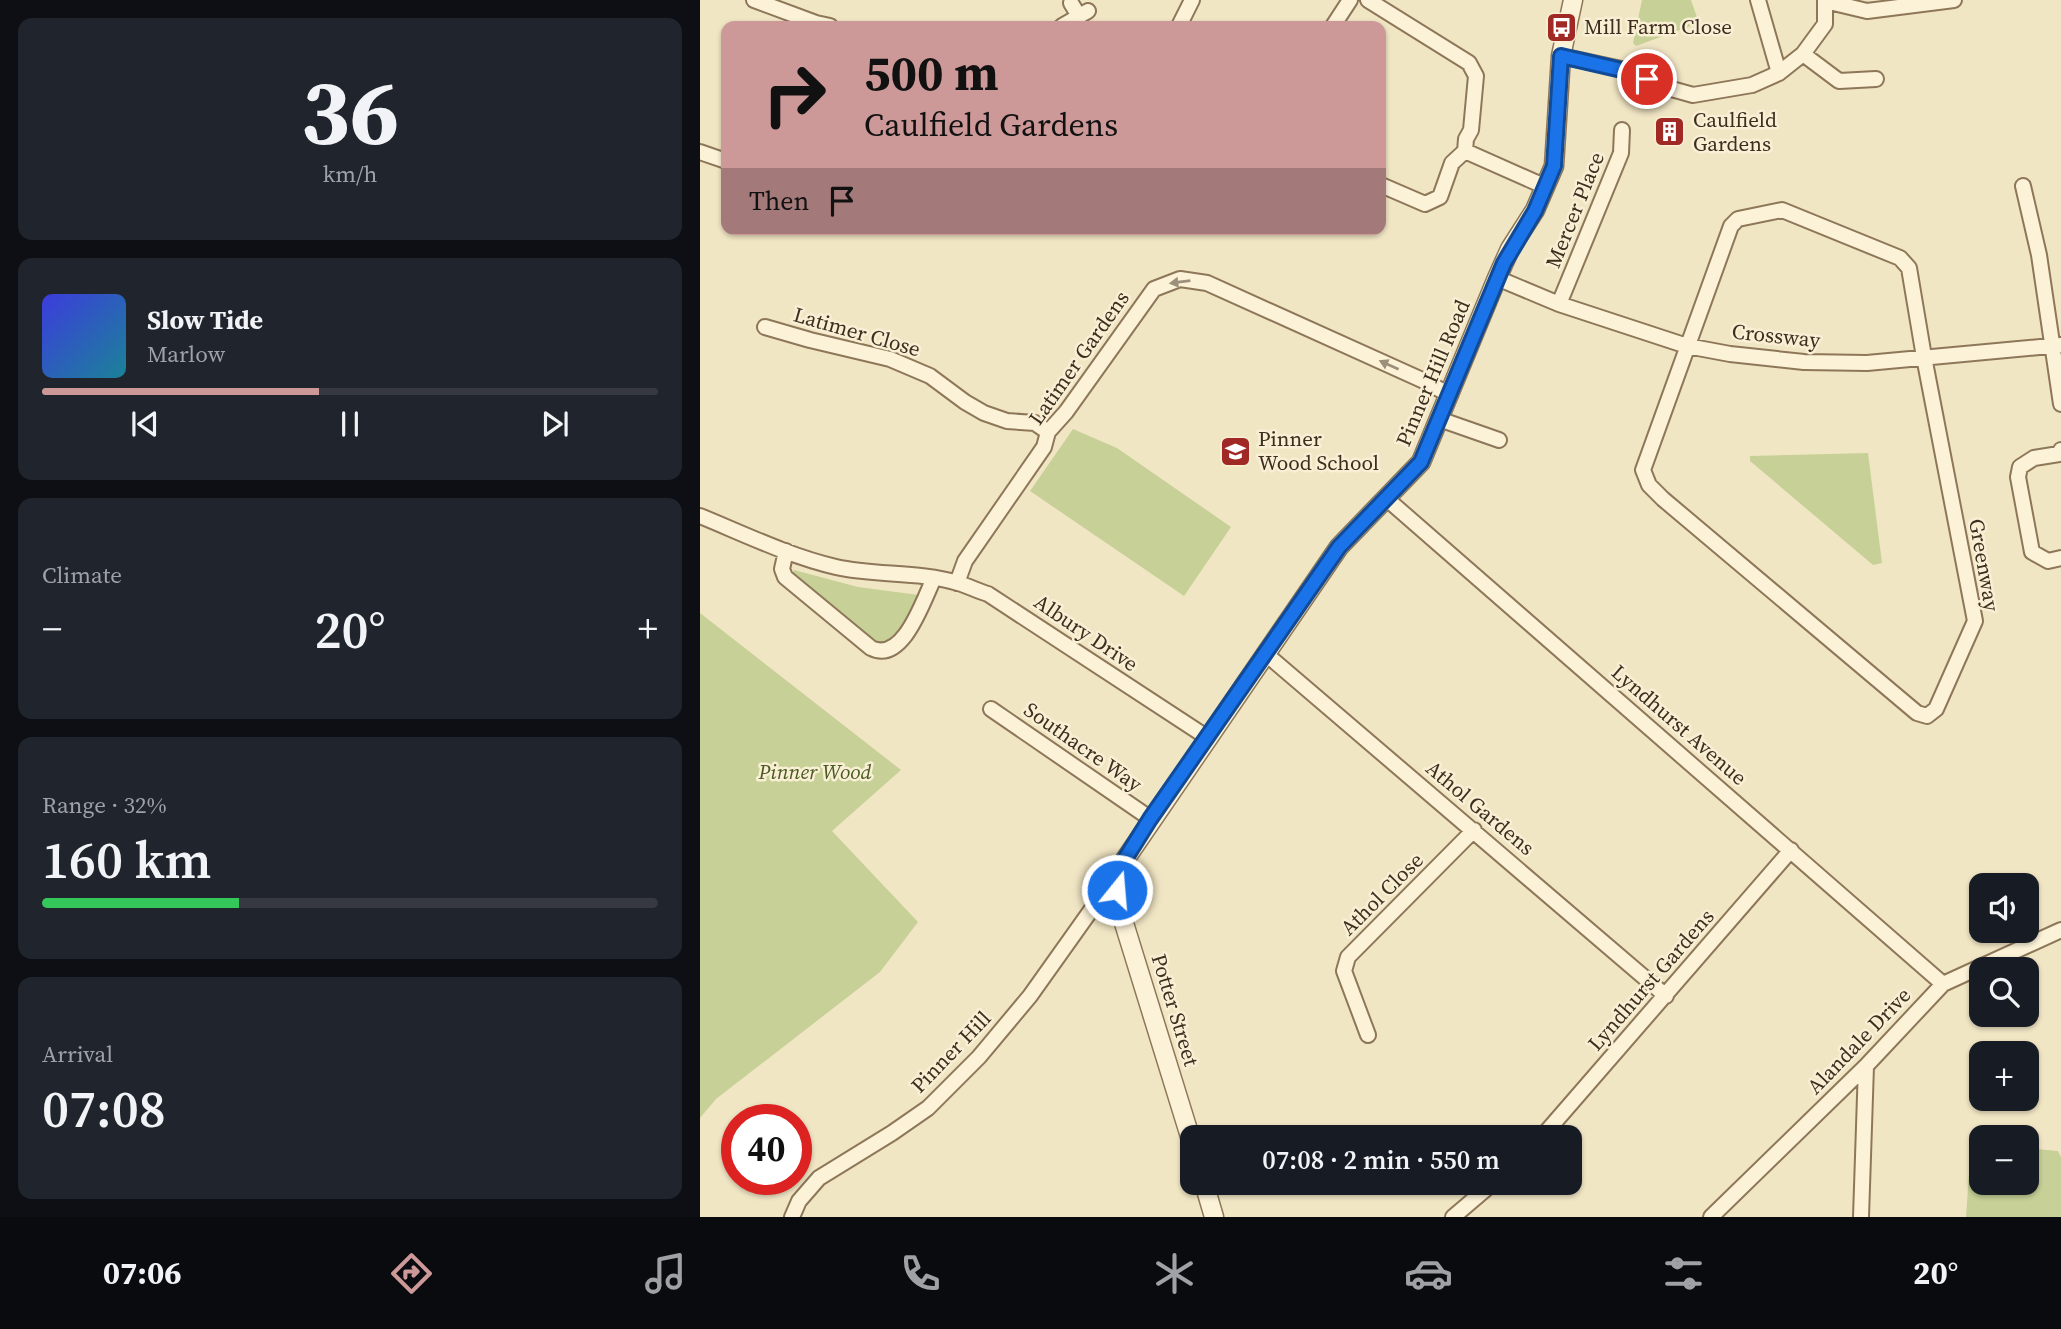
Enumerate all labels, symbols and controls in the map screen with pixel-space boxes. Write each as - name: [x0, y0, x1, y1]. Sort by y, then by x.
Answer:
- bus stop icon: Mill Farm Close: [1544, 10, 1578, 44]
- place label: Mill Farm Close: [1584, 12, 1732, 41]
- text: 500 m: [864, 39, 999, 106]
- icon: right: [749, 49, 840, 140]
- pin: [1617, 49, 1677, 109]
- text: 36: [301, 50, 399, 174]
- icon: arrive: [1628, 60, 1666, 98]
- text: Caulfield Gardens: [864, 103, 1118, 147]
- place label: Caulfield Gardens: [1693, 105, 1777, 158]
- building icon: Caulfield Gardens: [1653, 115, 1687, 149]
- street label: Mercer Place: [1538, 147, 1611, 272]
- text: km/h: [323, 158, 377, 190]
- icon: arrive: [823, 182, 861, 220]
- text: Then: [749, 183, 809, 219]
- one-way arrow: [1168, 277, 1190, 288]
- street label: Latimer Gardens: [1021, 285, 1136, 431]
- street label: Pinner Hill Road: [1389, 295, 1477, 451]
- street label: Latimer Close: [790, 300, 924, 363]
- text: Slow Tide: [147, 302, 263, 338]
- street label: Crossway: [1730, 316, 1822, 355]
- text: Marlow: [147, 338, 225, 370]
- one-way arrow: [1379, 359, 1399, 371]
- icon: previous: [126, 405, 164, 443]
- icon: pause: [331, 405, 369, 443]
- icon: next: [536, 405, 574, 443]
- place label: Pinner Wood School: [1258, 424, 1379, 477]
- school or university icon: Pinner Wood School: [1218, 434, 1252, 468]
- street label: Greenway: [1962, 516, 2007, 614]
- text: Climate: [42, 559, 122, 591]
- street label: Albury Drive: [1029, 587, 1144, 678]
- text: 20°: [314, 594, 386, 665]
- text: −: [42, 603, 62, 655]
- text: +: [638, 603, 658, 655]
- street label: Lyndhurst Avenue: [1605, 658, 1753, 791]
- street label: Southacre Way: [1018, 695, 1148, 798]
- street label: Athol Gardens: [1420, 754, 1541, 862]
- park label: Pinner Wood: [758, 757, 871, 786]
- text: Range · 32%: [42, 789, 167, 821]
- text: 160 km: [42, 824, 211, 895]
- street label: Athol Close: [1334, 846, 1429, 941]
- position arrow: [1080, 853, 1154, 927]
- map controls: [1969, 873, 2039, 1195]
- button: sound: [1969, 873, 2039, 943]
- street label: Lyndhurst Gardens: [1581, 902, 1720, 1057]
- street label: Potter Street: [1145, 950, 1206, 1070]
- button: search: [1969, 957, 2039, 1027]
- street label: Alandale Drive: [1800, 981, 1917, 1100]
- street label: Pinner Hill: [904, 1004, 997, 1099]
- text: Arrival: [42, 1038, 113, 1070]
- button: +: [1969, 1041, 2039, 1111]
- text: 07:08: [42, 1073, 166, 1144]
- speed limit sign: 40: [721, 1104, 812, 1195]
- button: −: [1969, 1125, 2039, 1195]
- text: 07:08 · 2 min · 550 m: [1262, 1142, 1500, 1178]
- icon: directions: [387, 1249, 436, 1298]
- icon: music: [641, 1249, 690, 1298]
- icon: phone: [896, 1249, 945, 1298]
- icon: climate: [1150, 1249, 1199, 1298]
- icon: car: [1404, 1249, 1453, 1298]
- icon: filters: [1659, 1249, 1708, 1298]
- text: 07:06: [103, 1251, 182, 1295]
- text: 20°: [1913, 1251, 1958, 1295]

